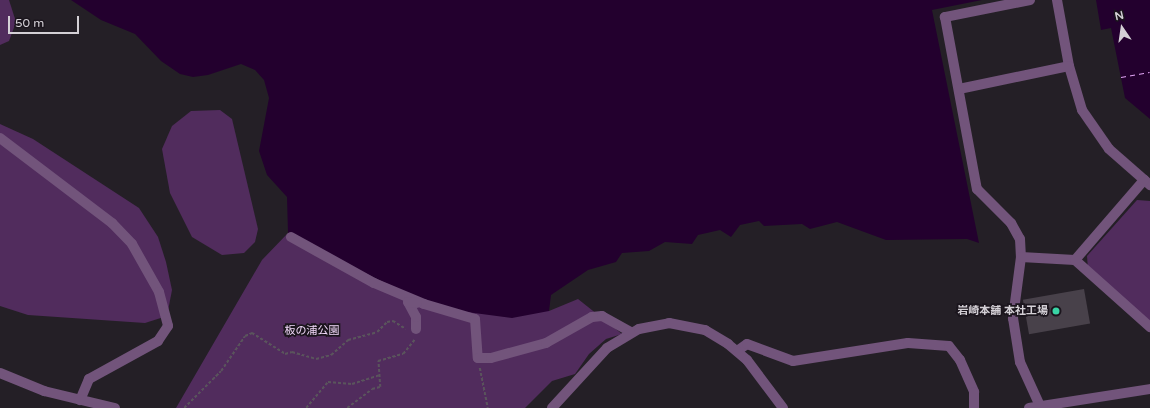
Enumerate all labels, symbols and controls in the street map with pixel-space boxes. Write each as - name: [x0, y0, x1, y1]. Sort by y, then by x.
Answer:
- scale bar: [10, 8, 81, 34]
- north arrow: [1102, 8, 1142, 48]
- text: N: [1113, 8, 1125, 23]
- text: 50 m: [15, 16, 44, 30]
- place label: 岩崎本舗 本社工場: [957, 304, 1048, 318]
- marker: 岩崎本舗 本社工場: [1051, 306, 1061, 316]
- park label: 板の浦公園: [285, 324, 339, 338]

